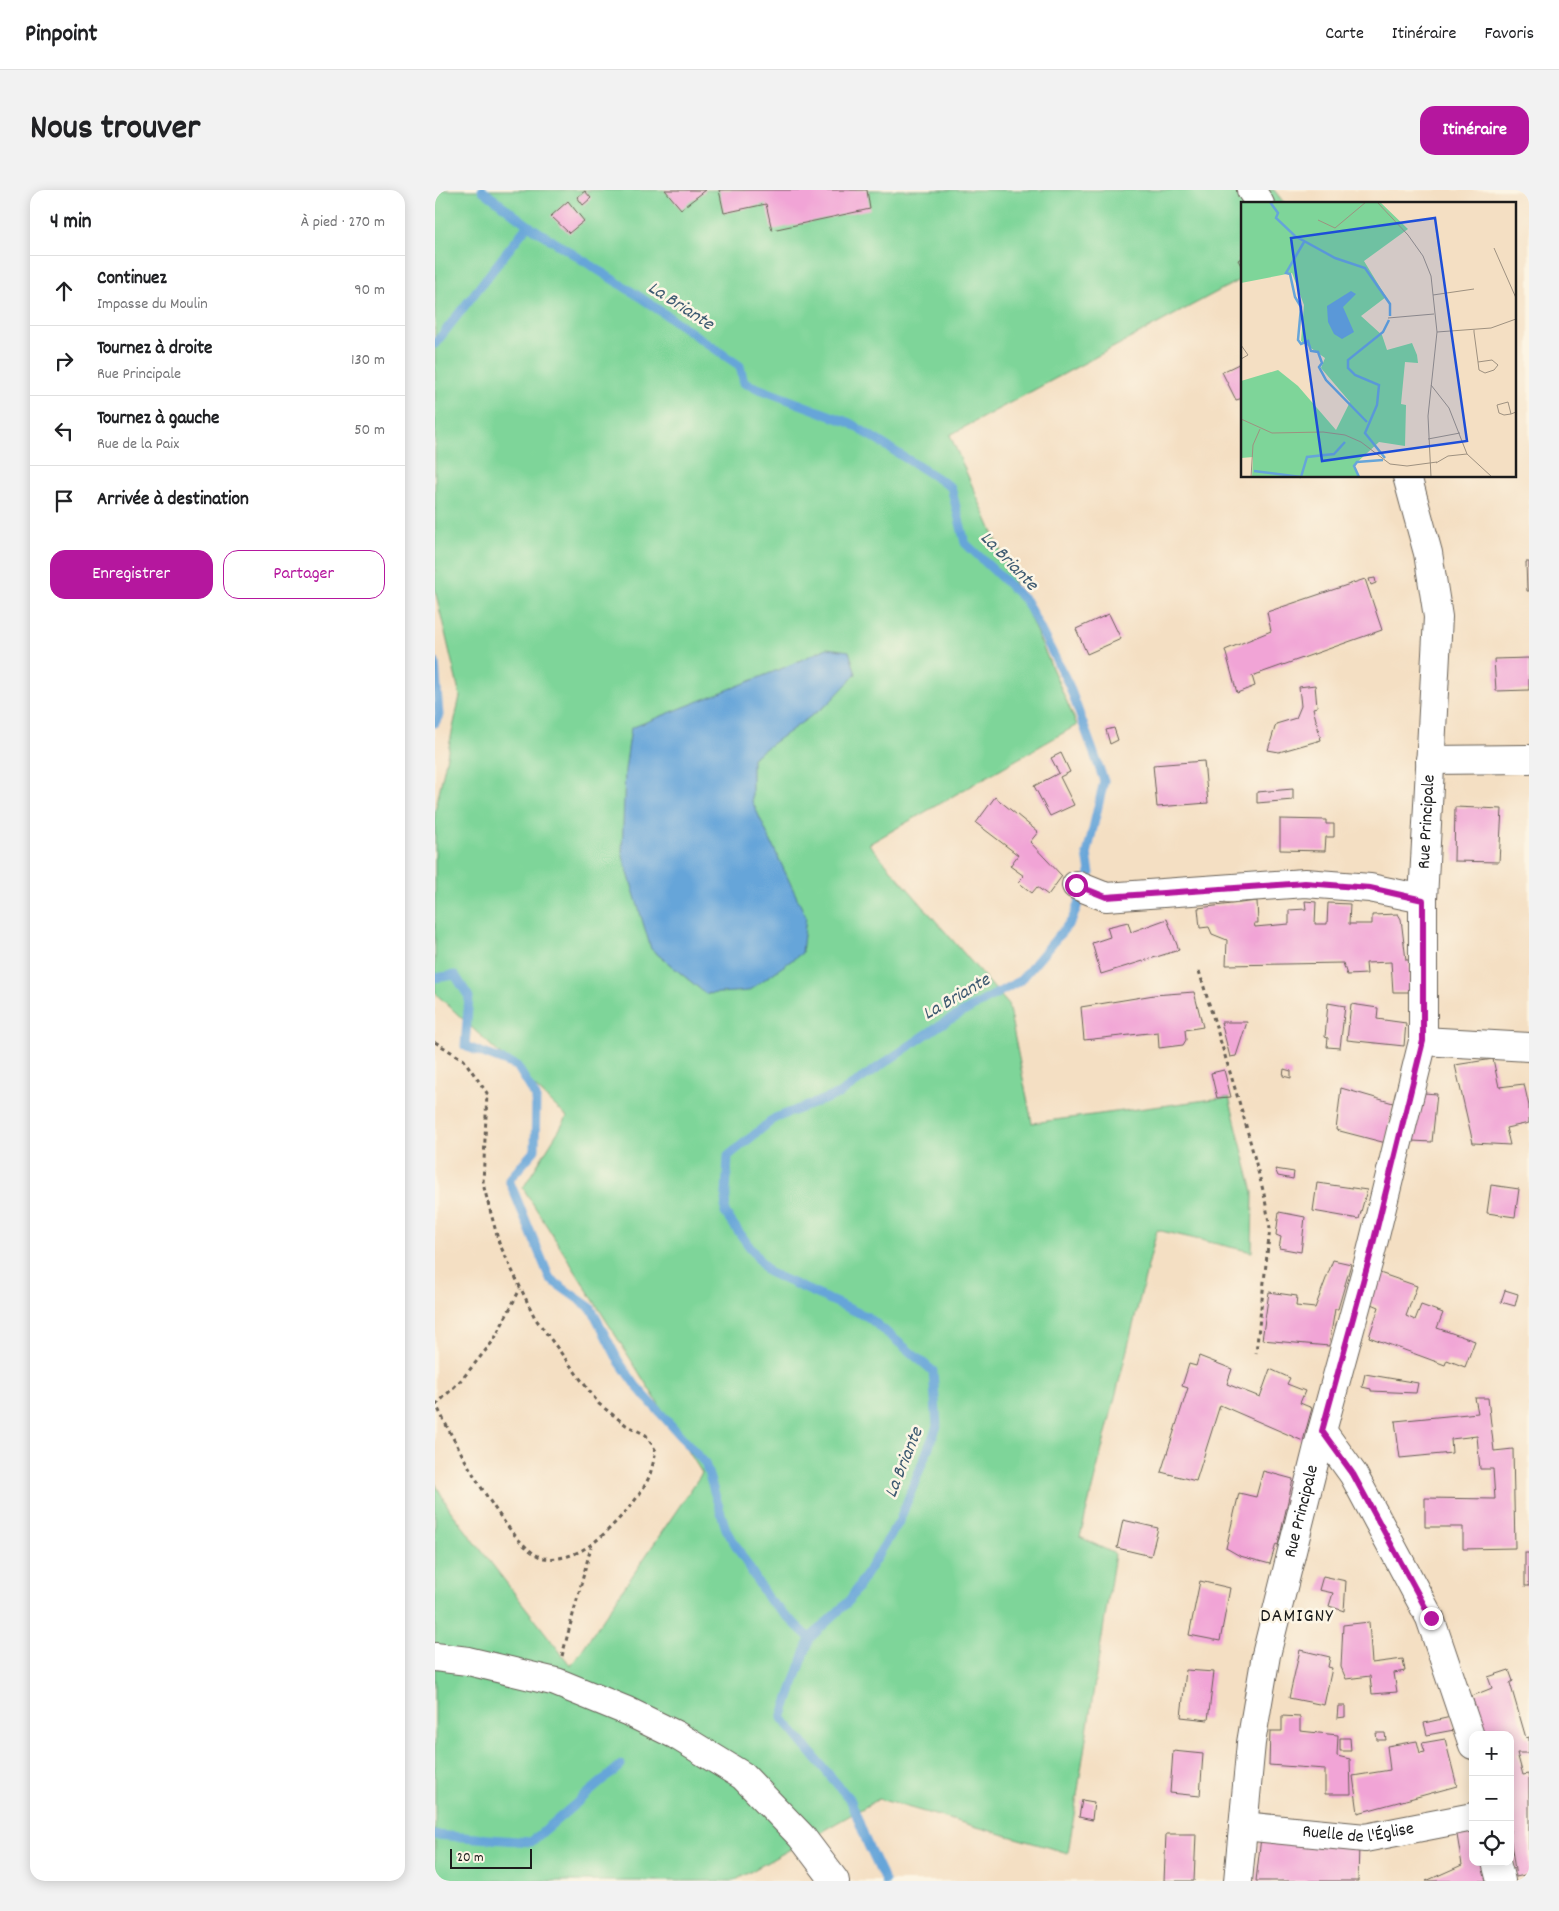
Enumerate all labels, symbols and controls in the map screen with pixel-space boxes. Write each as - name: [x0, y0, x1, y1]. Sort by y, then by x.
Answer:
- text: Pinpoint: [25, 18, 97, 52]
- text: Carte: [1325, 22, 1364, 47]
- text: Itinéraire: [1392, 22, 1456, 47]
- text: Favoris: [1484, 22, 1534, 47]
- text: Nous trouver: [30, 105, 200, 155]
- button: Itinéraire: [1420, 106, 1529, 155]
- inset map: [1241, 202, 1517, 478]
- text: 4 min: [50, 208, 92, 238]
- text: À pied · 270 m: [301, 211, 385, 234]
- text: Continuez: [97, 266, 167, 293]
- water label: La Briante: [642, 276, 720, 339]
- icon: ahead: [50, 277, 78, 305]
- text: 90 m: [354, 279, 385, 302]
- text: Impasse du Moulin: [97, 293, 208, 316]
- text: Tournez à droite: [97, 336, 212, 363]
- icon: right: [50, 347, 78, 375]
- text: 130 m: [351, 349, 385, 372]
- text: Rue Principale: [97, 363, 181, 386]
- text: Tournez à gauche: [97, 406, 219, 433]
- icon: left: [50, 417, 78, 445]
- text: 50 m: [354, 419, 385, 442]
- text: Rue de la Paix: [97, 433, 179, 456]
- icon: arrive: [50, 487, 78, 515]
- text: Arrivée à destination: [97, 487, 249, 514]
- water label: La Briante: [973, 526, 1044, 599]
- button: Enregistrer: [50, 550, 213, 599]
- button: Partager: [223, 550, 385, 599]
- street label: Rue Principale: [1412, 774, 1442, 870]
- route start: [1065, 874, 1088, 897]
- water label: La Briante: [918, 967, 997, 1028]
- water label: La Briante: [879, 1422, 932, 1502]
- street label: Rue Principale: [1278, 1462, 1326, 1560]
- district label: DAMIGNY: [1260, 1603, 1334, 1631]
- route end: [1420, 1607, 1443, 1630]
- map controls: [1469, 1731, 1514, 1866]
- button: +: [1469, 1731, 1514, 1776]
- button: −: [1469, 1776, 1514, 1821]
- street label: Ruelle de l'Église: [1301, 1816, 1416, 1851]
- button: locate: [1469, 1821, 1514, 1866]
- scale bar: [450, 1846, 533, 1869]
- text: 20 m: [457, 1848, 484, 1868]

